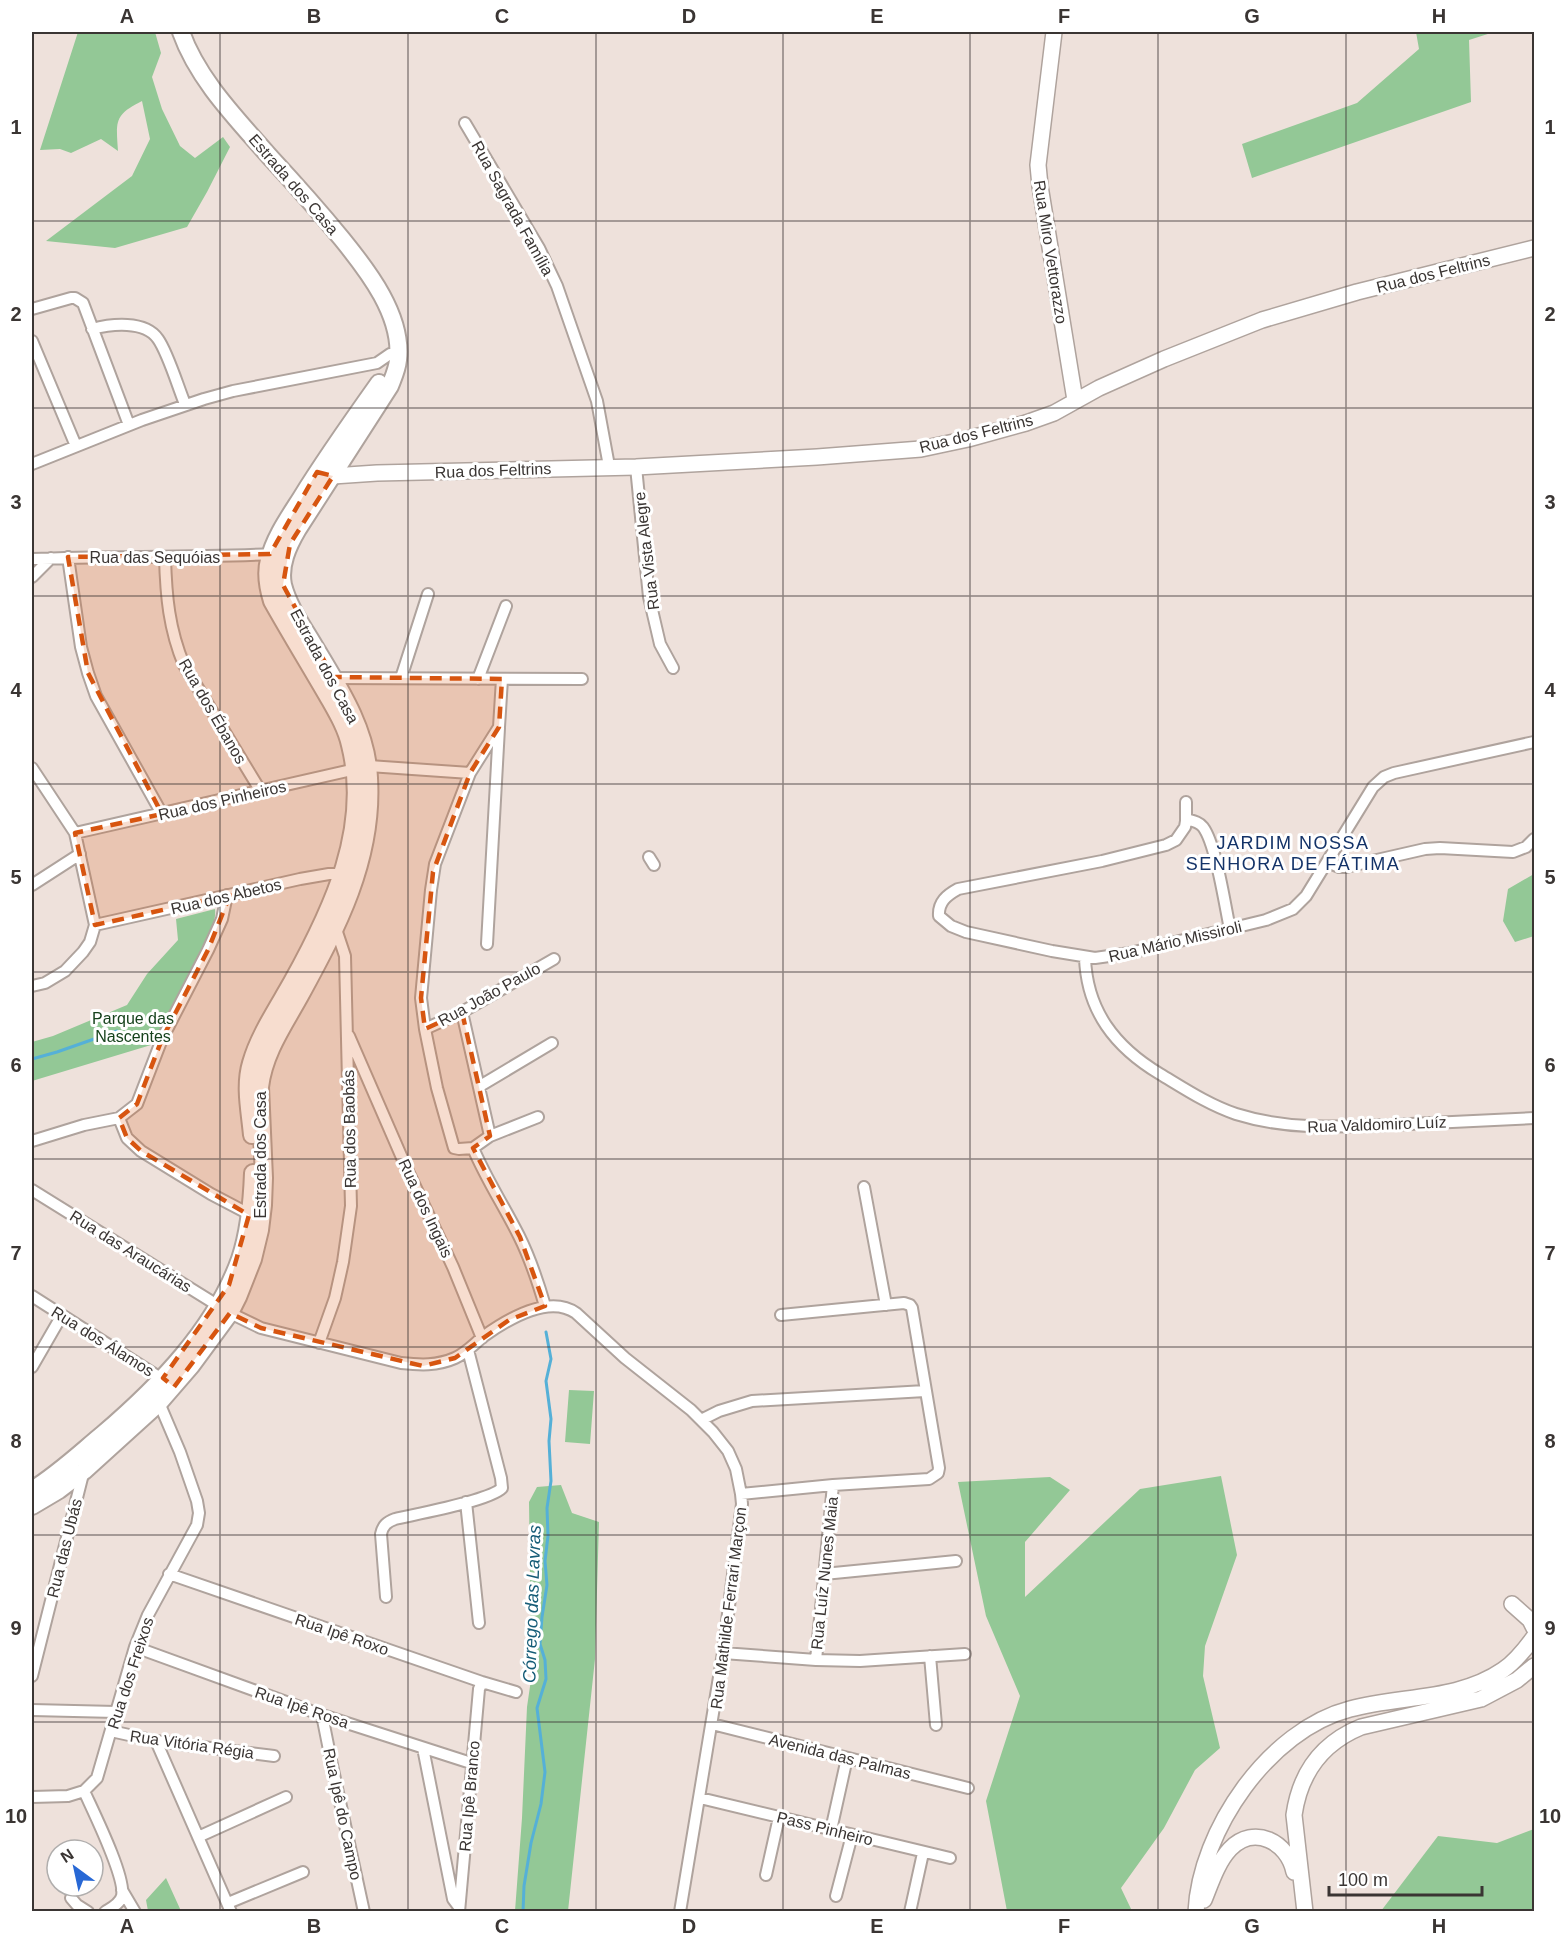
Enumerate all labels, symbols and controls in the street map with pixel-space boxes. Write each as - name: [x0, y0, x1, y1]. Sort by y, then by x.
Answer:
- text: A: [120, 5, 134, 27]
- text: B: [307, 5, 321, 27]
- text: C: [495, 5, 509, 27]
- text: D: [682, 5, 696, 27]
- text: E: [870, 5, 884, 27]
- text: F: [1058, 5, 1070, 27]
- text: G: [1244, 5, 1260, 27]
- text: H: [1432, 5, 1446, 27]
- text: 1: [10, 116, 22, 138]
- text: 1: [1544, 116, 1556, 138]
- street label: Estrada dos Casa: [245, 131, 342, 238]
- street label: Rua Sagrada Família: [468, 138, 557, 279]
- street label: Rua Miro Vettorazzo: [1031, 179, 1070, 325]
- street label: Rua dos Feltrins: [1375, 251, 1492, 296]
- text: 2: [10, 303, 22, 325]
- text: 2: [1544, 303, 1556, 325]
- street label: Rua dos Feltrins: [918, 411, 1035, 456]
- street label: Rua dos Feltrins: [435, 460, 552, 481]
- text: 3: [10, 491, 22, 513]
- street label: Rua Vista Alegre: [631, 491, 662, 611]
- text: 3: [1544, 491, 1556, 513]
- street label: Rua das Sequóias: [90, 549, 220, 566]
- street label: Estrada dos Casa: [287, 606, 362, 726]
- street label: Rua dos Ébanos: [176, 655, 250, 767]
- text: 4: [10, 679, 22, 701]
- text: 4: [1544, 679, 1556, 701]
- street label: Rua dos Pinheiros: [157, 777, 288, 823]
- district label: JARDIM NOSSA SENHORA DE FÁTIMA: [1186, 833, 1400, 874]
- text: 5: [10, 866, 22, 888]
- text: 5: [1544, 866, 1556, 888]
- street label: Rua dos Abetos: [169, 875, 283, 917]
- street label: Rua Mário Missiroli: [1107, 918, 1243, 965]
- street label: Rua João Paulo: [435, 959, 543, 1029]
- park label: Parque das Nascentes: [92, 1010, 174, 1045]
- text: 6: [10, 1054, 22, 1076]
- text: 6: [1544, 1054, 1556, 1076]
- street label: Rua dos Baobás: [340, 1070, 359, 1188]
- street label: Estrada dos Casa: [252, 1091, 269, 1219]
- street label: Rua Valdomiro Luíz: [1307, 1114, 1447, 1135]
- street label: Rua dos Ingais: [395, 1156, 456, 1260]
- street label: Rua das Araucárias: [67, 1207, 194, 1296]
- text: 7: [10, 1242, 22, 1264]
- text: 7: [1544, 1242, 1556, 1264]
- street label: Rua dos Álamos: [48, 1302, 158, 1380]
- text: 8: [10, 1430, 22, 1452]
- text: 8: [1544, 1430, 1556, 1452]
- street label: Rua Luíz Nunes Maia: [808, 1496, 841, 1650]
- street label: Rua das Ubás: [44, 1497, 85, 1599]
- street label: Rua Mathilde Ferrari Marçon: [708, 1506, 749, 1710]
- water label: Córrego das Lavras: [519, 1525, 545, 1683]
- street label: Rua Ipê Roxo: [293, 1611, 391, 1658]
- street label: Rua dos Freixos: [104, 1615, 157, 1731]
- text: 9: [10, 1617, 22, 1639]
- text: 9: [1544, 1617, 1556, 1639]
- street label: Rua Ipê Rosa: [253, 1684, 351, 1731]
- street label: Rua Vitória Régia: [129, 1727, 255, 1762]
- street label: Avenida das Palmas: [767, 1731, 913, 1782]
- street label: Rua Ipê Branco: [456, 1740, 483, 1852]
- street label: Rua Ipê do Campo: [320, 1747, 365, 1882]
- text: 10: [5, 1805, 27, 1827]
- text: 10: [1539, 1805, 1561, 1827]
- street label: Pass Pinheiro: [775, 1808, 875, 1849]
- north arrow: [45, 1838, 105, 1898]
- text: N: [58, 1846, 77, 1866]
- scale bar: [1329, 1859, 1482, 1897]
- text: 100 m: [1338, 1870, 1388, 1890]
- text: A: [120, 1915, 134, 1937]
- text: B: [307, 1915, 321, 1937]
- text: C: [495, 1915, 509, 1937]
- text: D: [682, 1915, 696, 1937]
- text: E: [870, 1915, 884, 1937]
- text: F: [1058, 1915, 1070, 1937]
- text: G: [1244, 1915, 1260, 1937]
- text: H: [1432, 1915, 1446, 1937]

